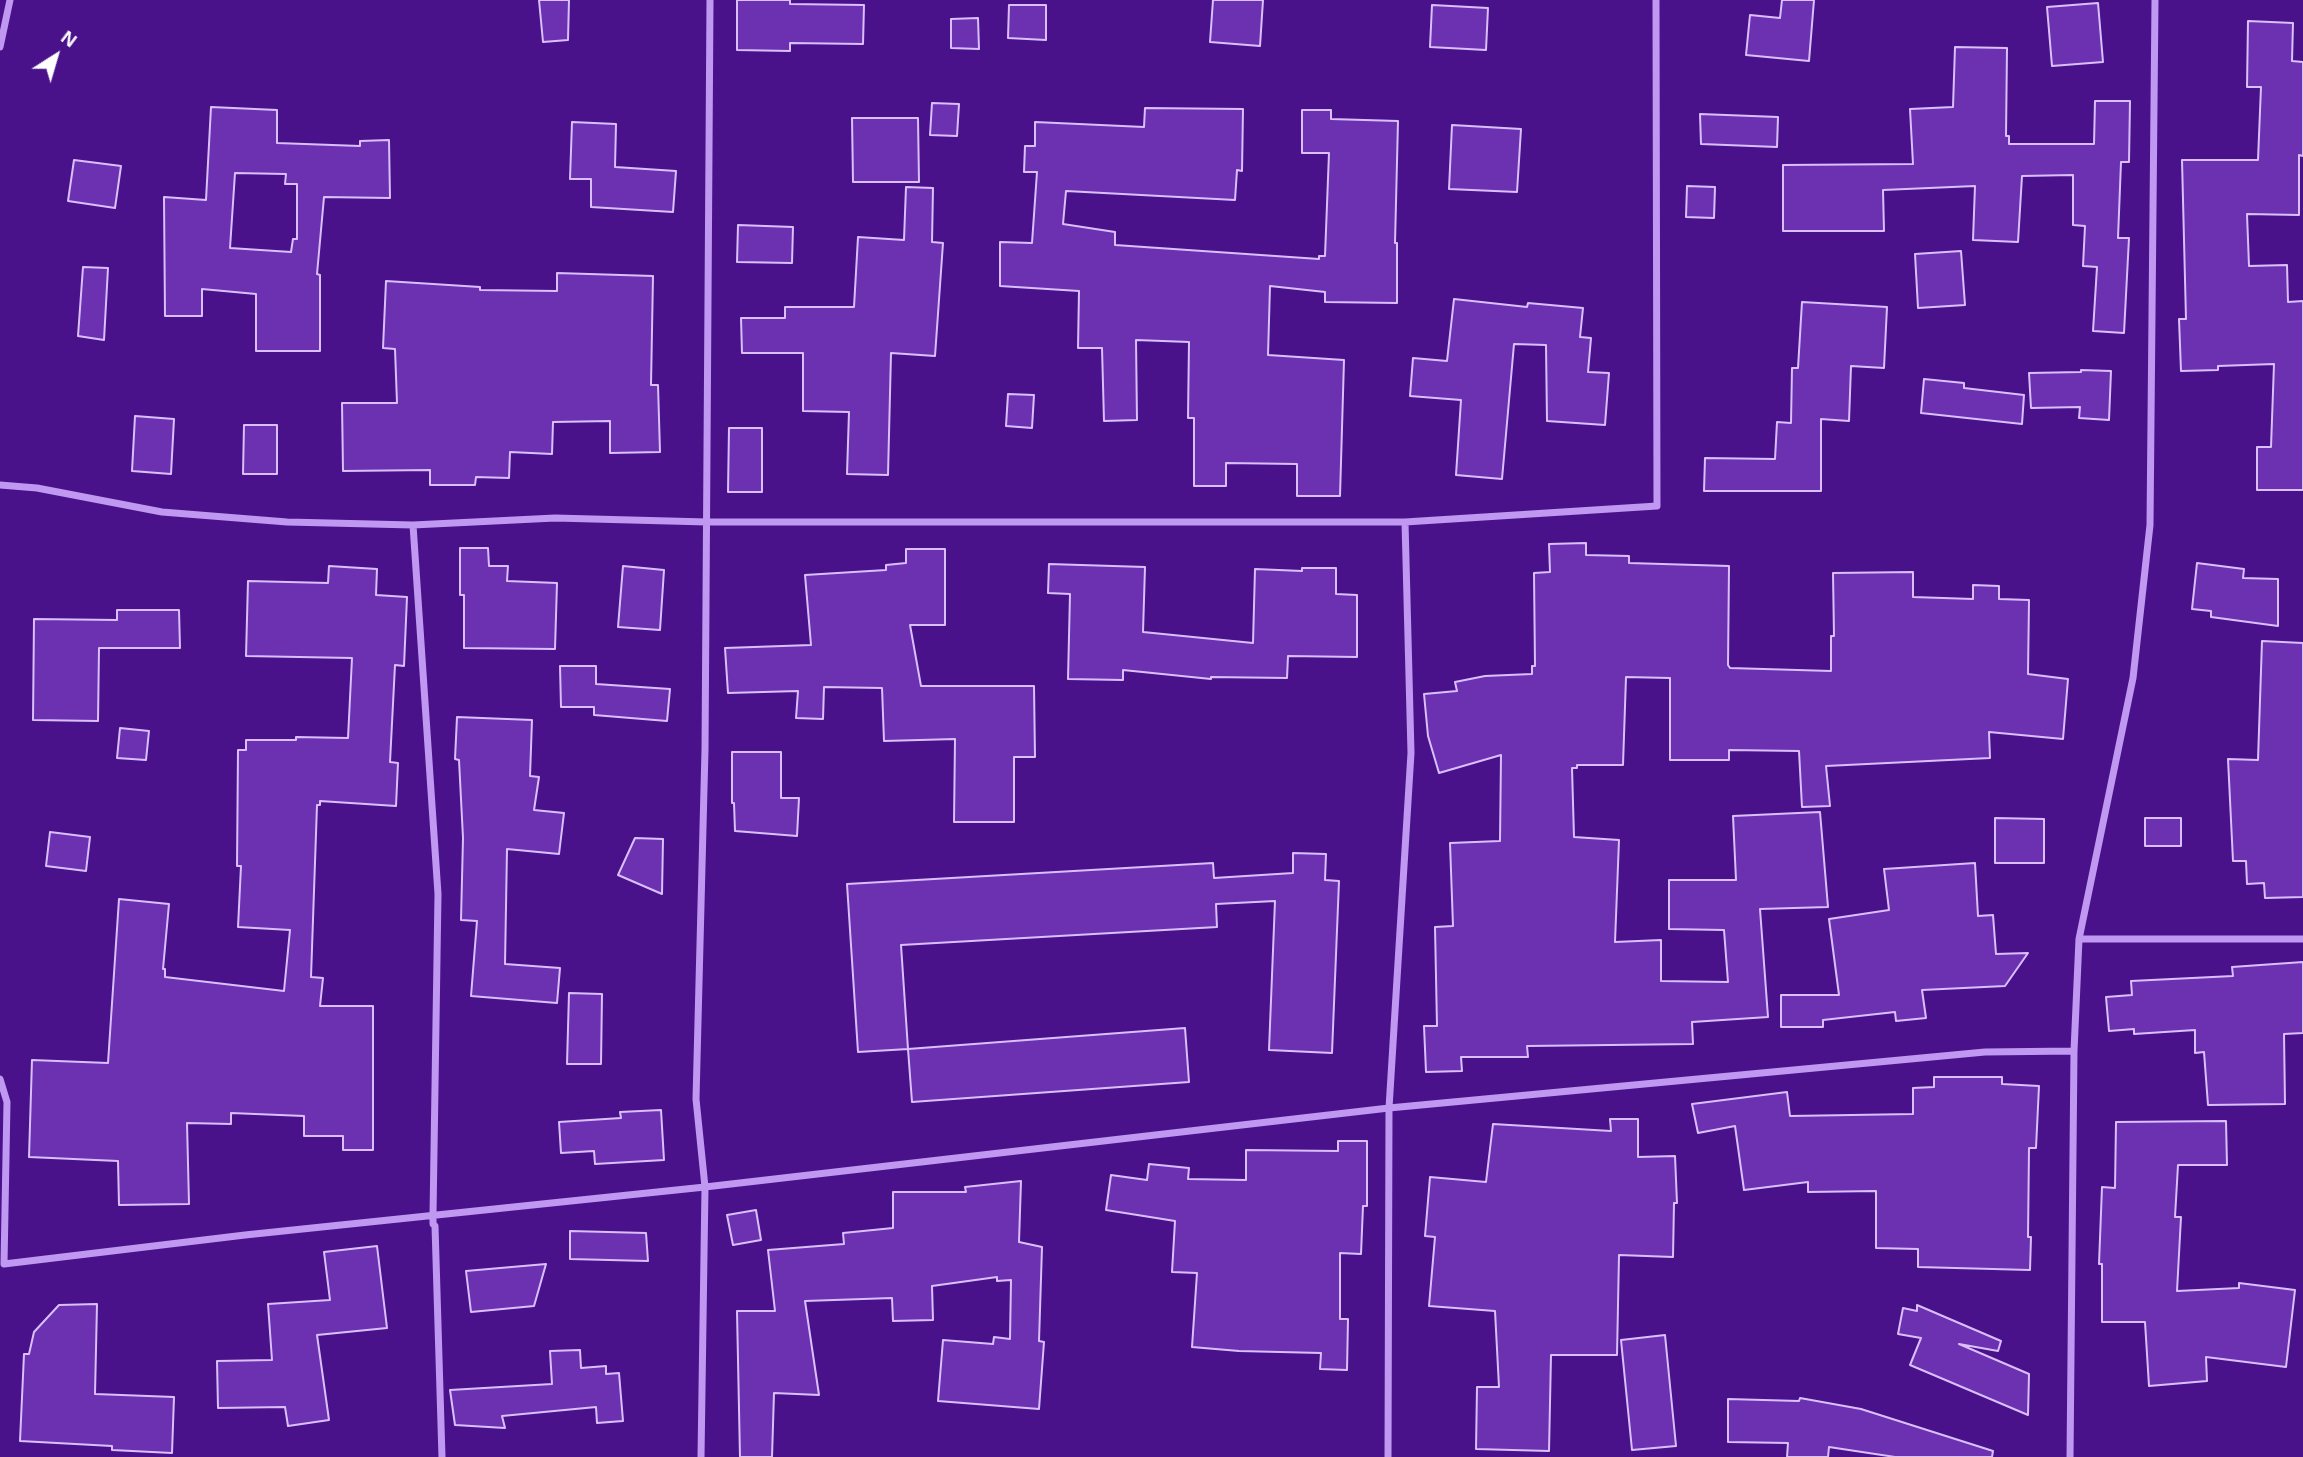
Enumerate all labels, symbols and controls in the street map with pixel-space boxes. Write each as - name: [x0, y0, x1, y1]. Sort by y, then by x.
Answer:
- north arrow: [21, 21, 91, 91]
- text: N: [57, 26, 81, 51]

